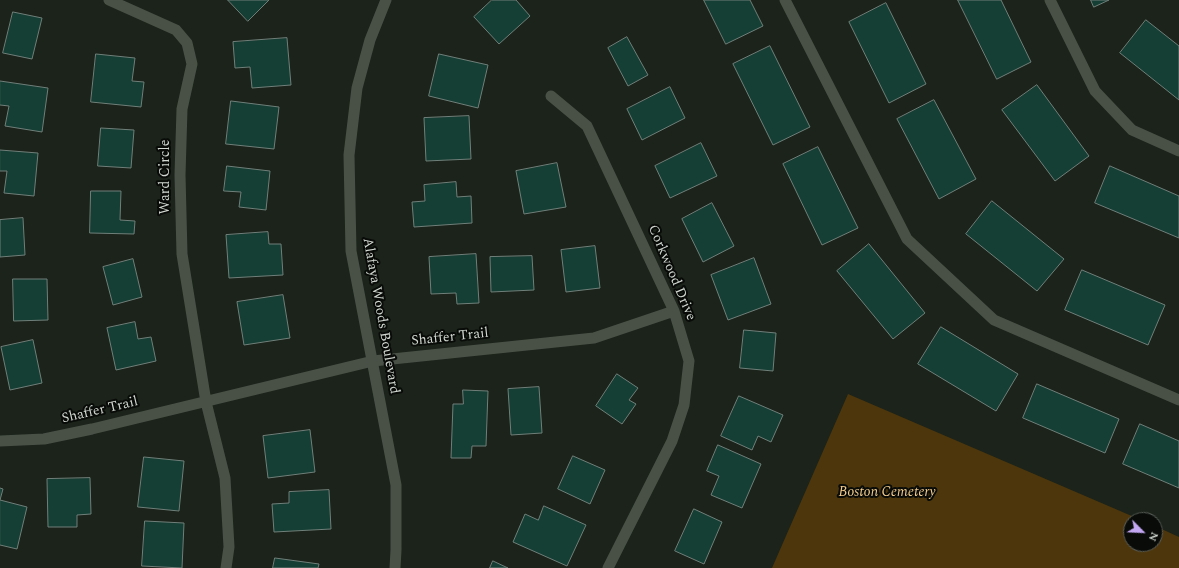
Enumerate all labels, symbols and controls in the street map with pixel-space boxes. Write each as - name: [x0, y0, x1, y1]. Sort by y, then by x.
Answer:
- street label: Ward Circle: [158, 140, 174, 214]
- street label: Corkwood Drive: [643, 223, 699, 323]
- street label: Alafaya Woods Boulevard: [358, 236, 402, 396]
- street label: Shaffer Trail: [410, 326, 490, 350]
- street label: Shaffer Trail: [60, 394, 140, 428]
- park label: Boston Cemetery: [838, 485, 936, 501]
- north arrow: [1123, 512, 1163, 552]
- text: N: [1144, 529, 1163, 544]

